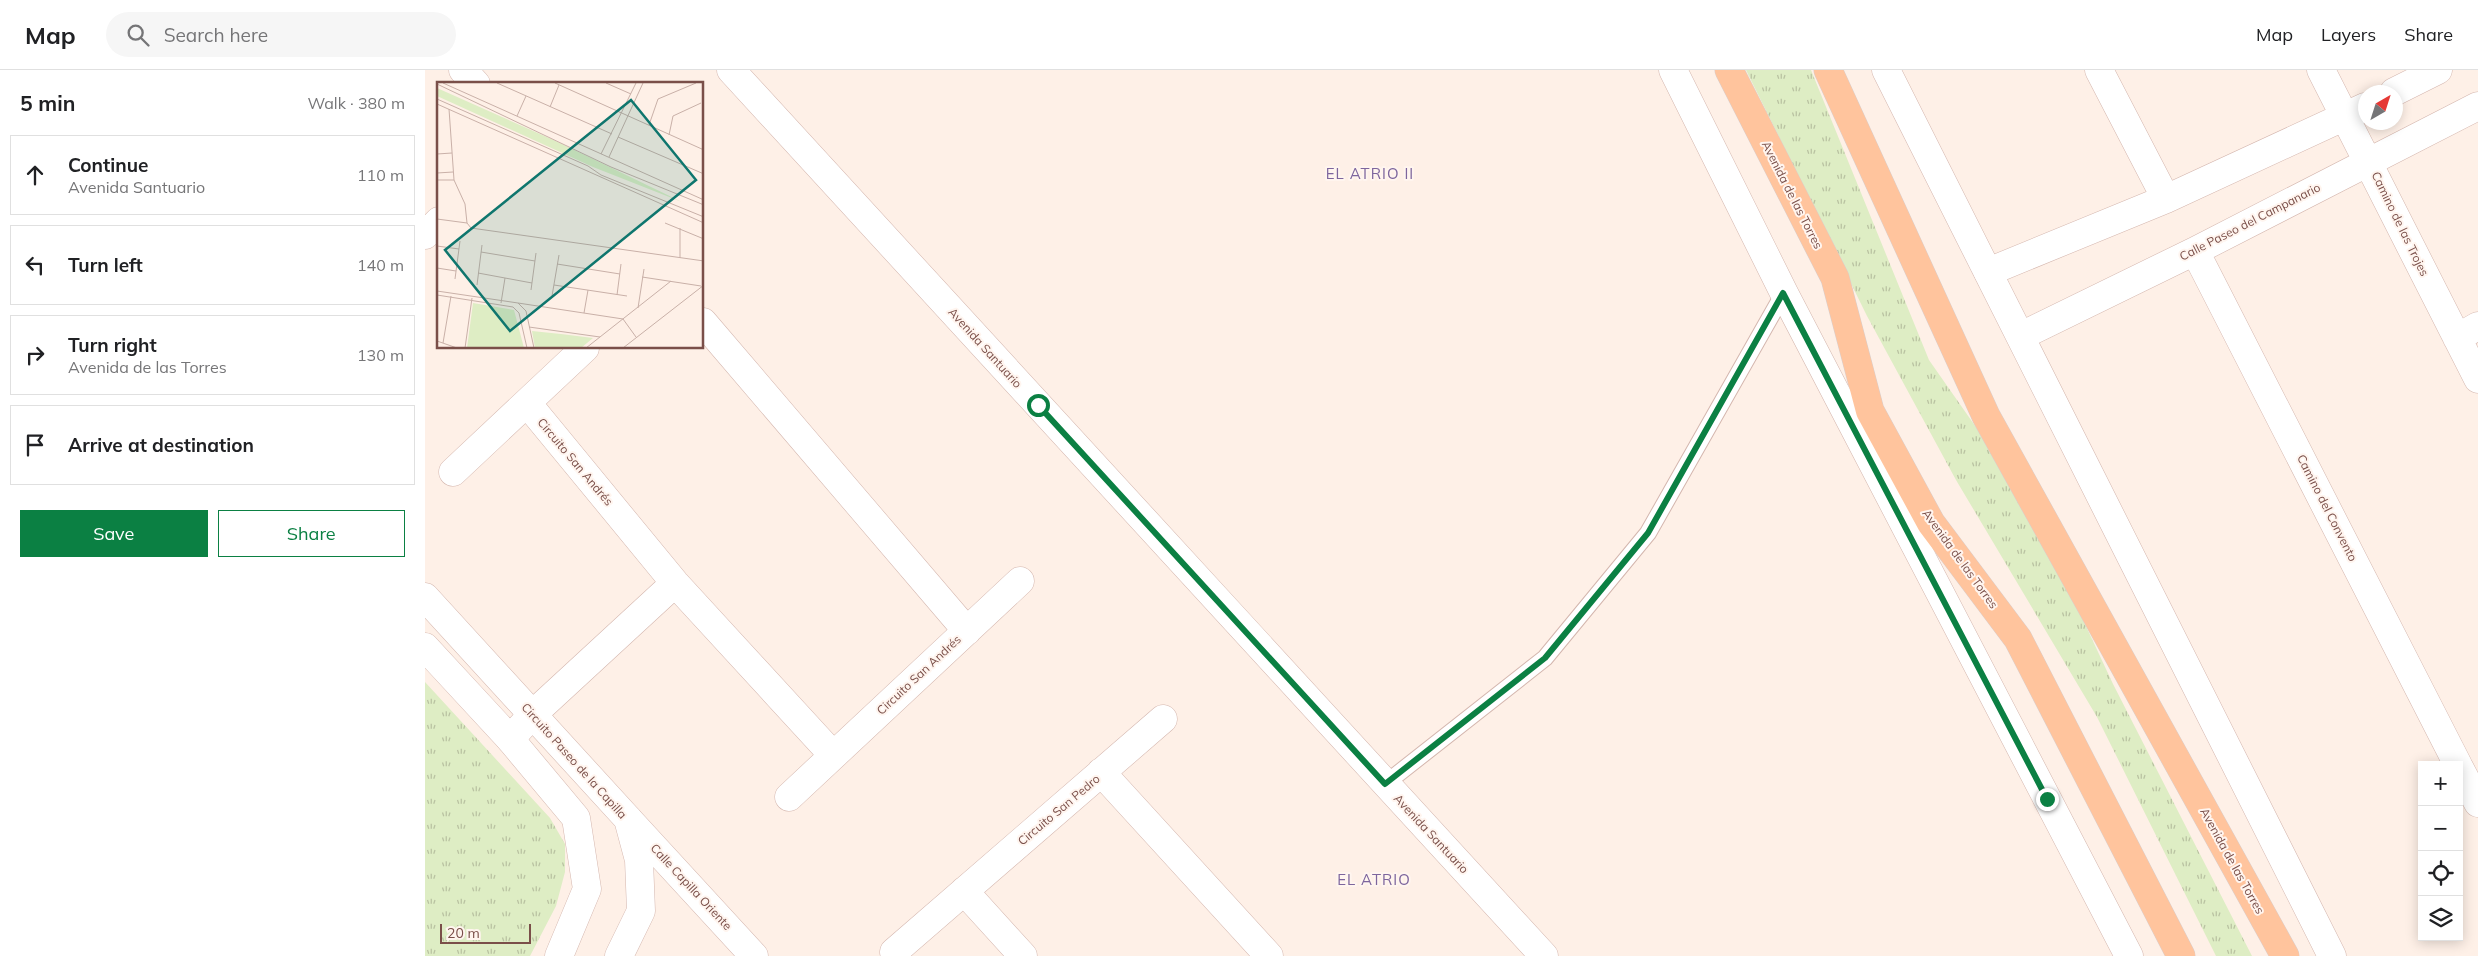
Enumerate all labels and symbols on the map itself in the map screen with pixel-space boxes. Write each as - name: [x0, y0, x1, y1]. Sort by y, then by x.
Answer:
- inset map: [437, 82, 704, 349]
- north arrow: [2358, 85, 2403, 130]
- street label: Avenida de las Torres: [1759, 138, 1826, 251]
- district label: EL ATRIO II: [1326, 164, 1414, 183]
- street label: Camino de las Trojes: [2369, 169, 2432, 279]
- street label: Calle Paseo del Campanario: [2177, 179, 2323, 264]
- street label: Avenida Santuario: [945, 304, 1025, 391]
- route start: [1027, 394, 1050, 417]
- street label: Circuito San Andrés: [534, 415, 616, 509]
- street label: Camino del Convento: [2294, 452, 2361, 564]
- street label: Avenida de las Torres: [1919, 506, 2001, 611]
- street label: Circuito San Andrés: [873, 632, 964, 718]
- street label: Circuito Paseo de la Capilla: [518, 700, 630, 822]
- street label: Circuito San Pedro: [1015, 771, 1103, 848]
- route end: [2036, 788, 2059, 811]
- street label: Avenida Santuario: [1391, 791, 1472, 876]
- street label: Avenida de las Torres: [2197, 805, 2268, 916]
- street label: Calle Capilla Oriente: [647, 840, 735, 933]
- district label: EL ATRIO: [1337, 870, 1411, 889]
- scale bar: [440, 921, 531, 944]

